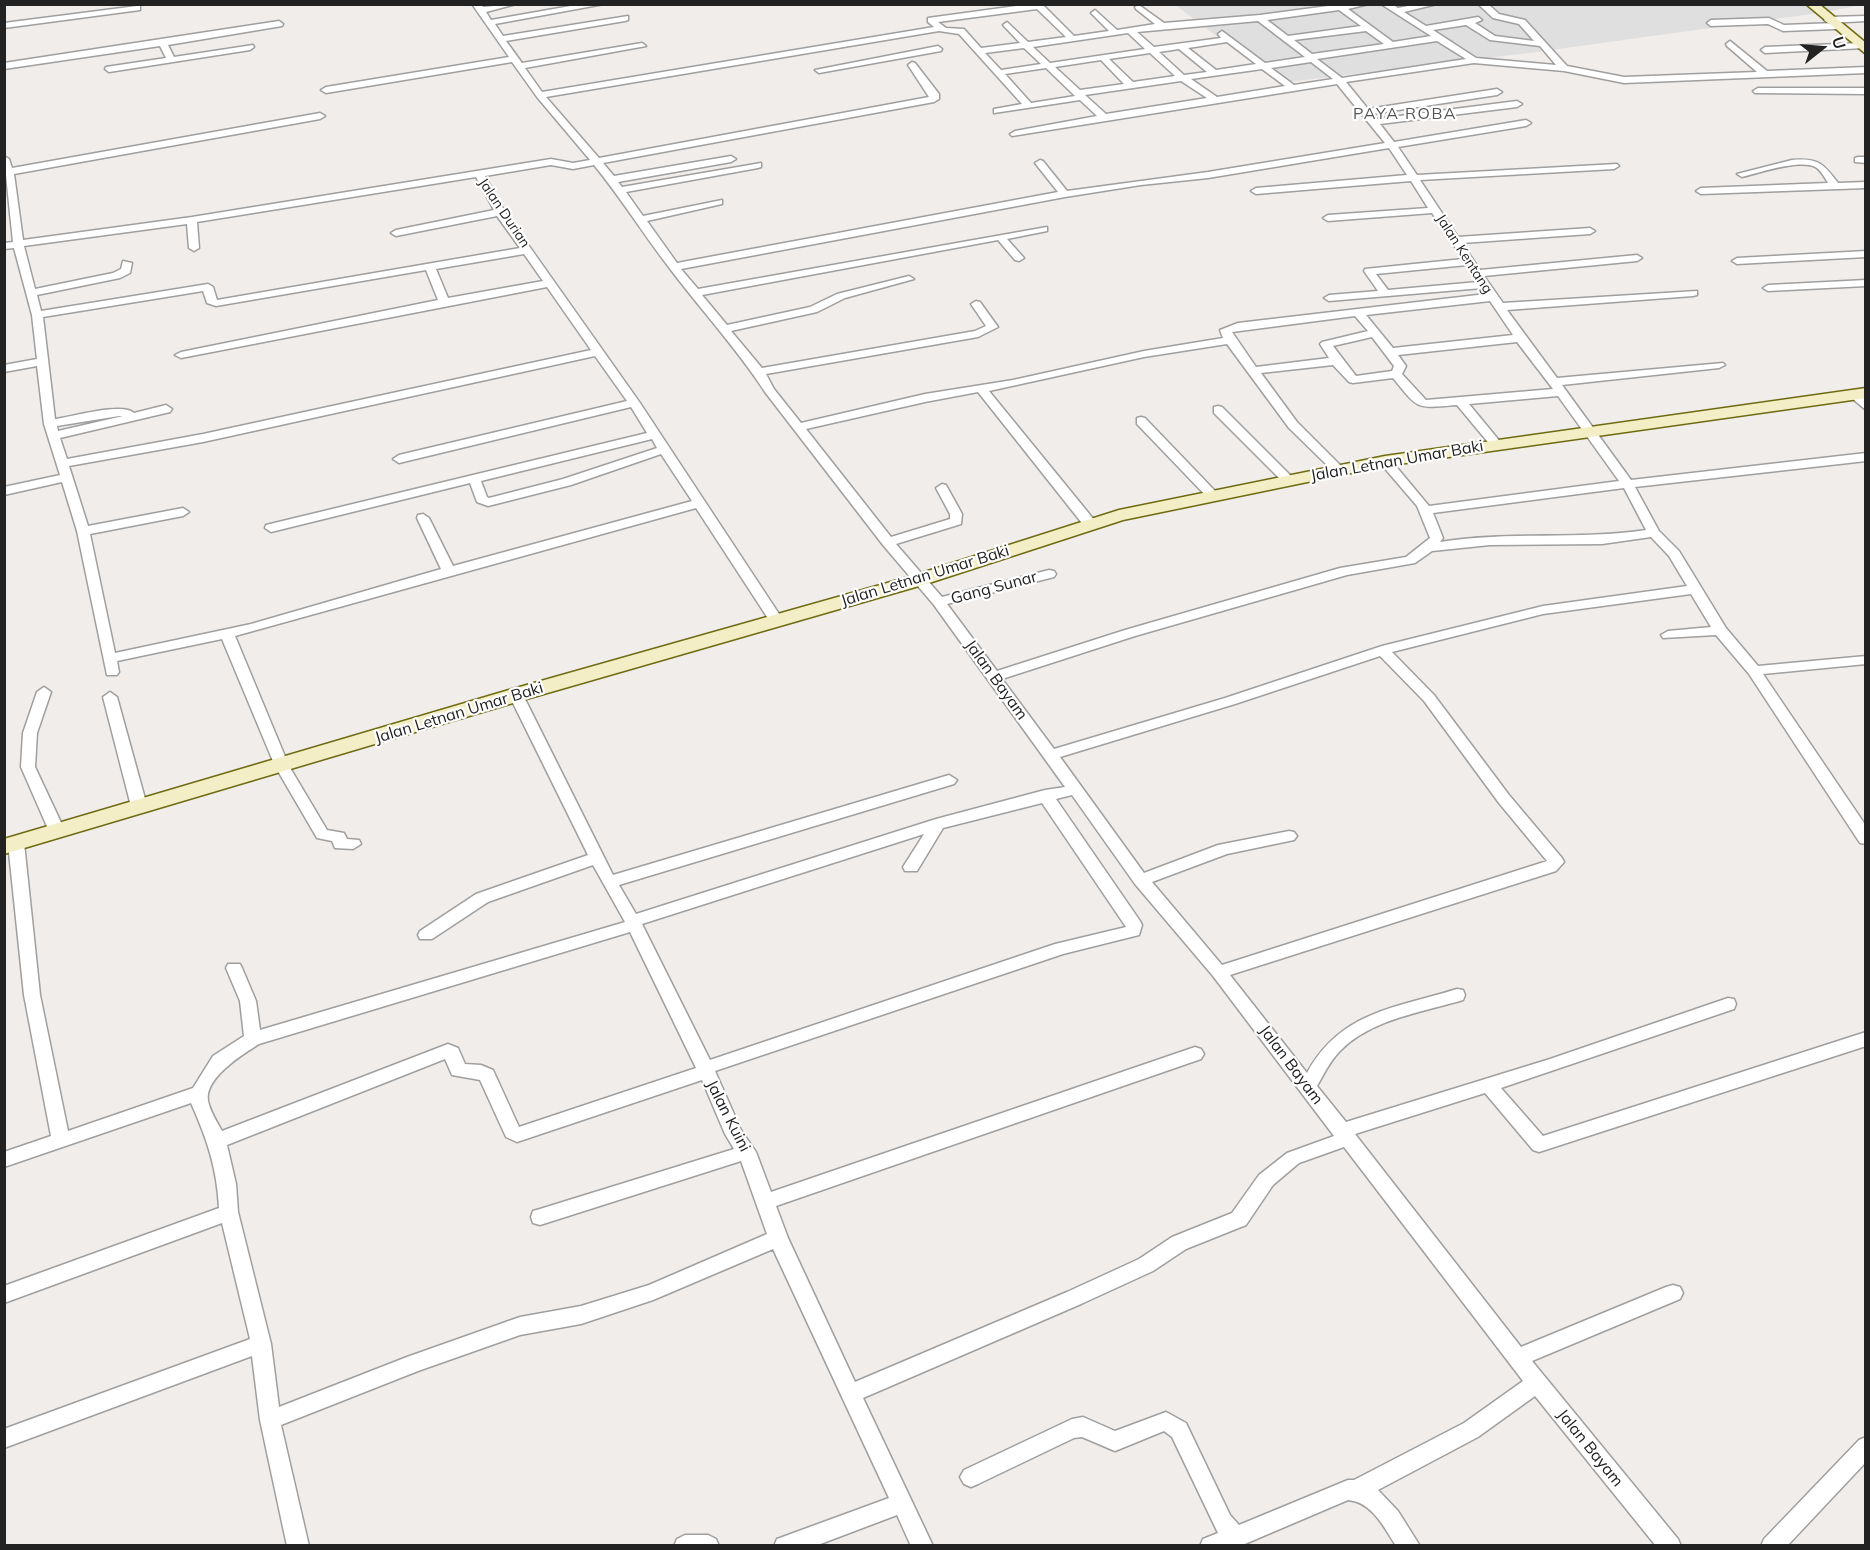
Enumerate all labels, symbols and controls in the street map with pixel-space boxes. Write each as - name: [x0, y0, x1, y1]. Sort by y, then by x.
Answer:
- north arrow: [1792, 18, 1852, 78]
- text: U: [1828, 34, 1851, 51]
- district label: PAYA ROBA: [1353, 104, 1457, 124]
- street label: Jalan Durian: [475, 175, 533, 251]
- street label: Jalan Kentang: [1432, 211, 1496, 297]
- street label: Jalan Letnan Umar Baki: [1309, 436, 1485, 486]
- street label: Jalan Letnan Umar Baki: [838, 541, 1012, 611]
- street label: Gang Sunar: [949, 567, 1039, 609]
- street label: Jalan Bayam: [961, 636, 1031, 724]
- street label: Jalan Letnan Umar Baki: [372, 678, 546, 748]
- street label: Jalan Bayam: [1255, 1022, 1327, 1108]
- street label: Jalan Kuini: [702, 1077, 754, 1155]
- street label: Jalan Bayam: [1553, 1405, 1627, 1491]

